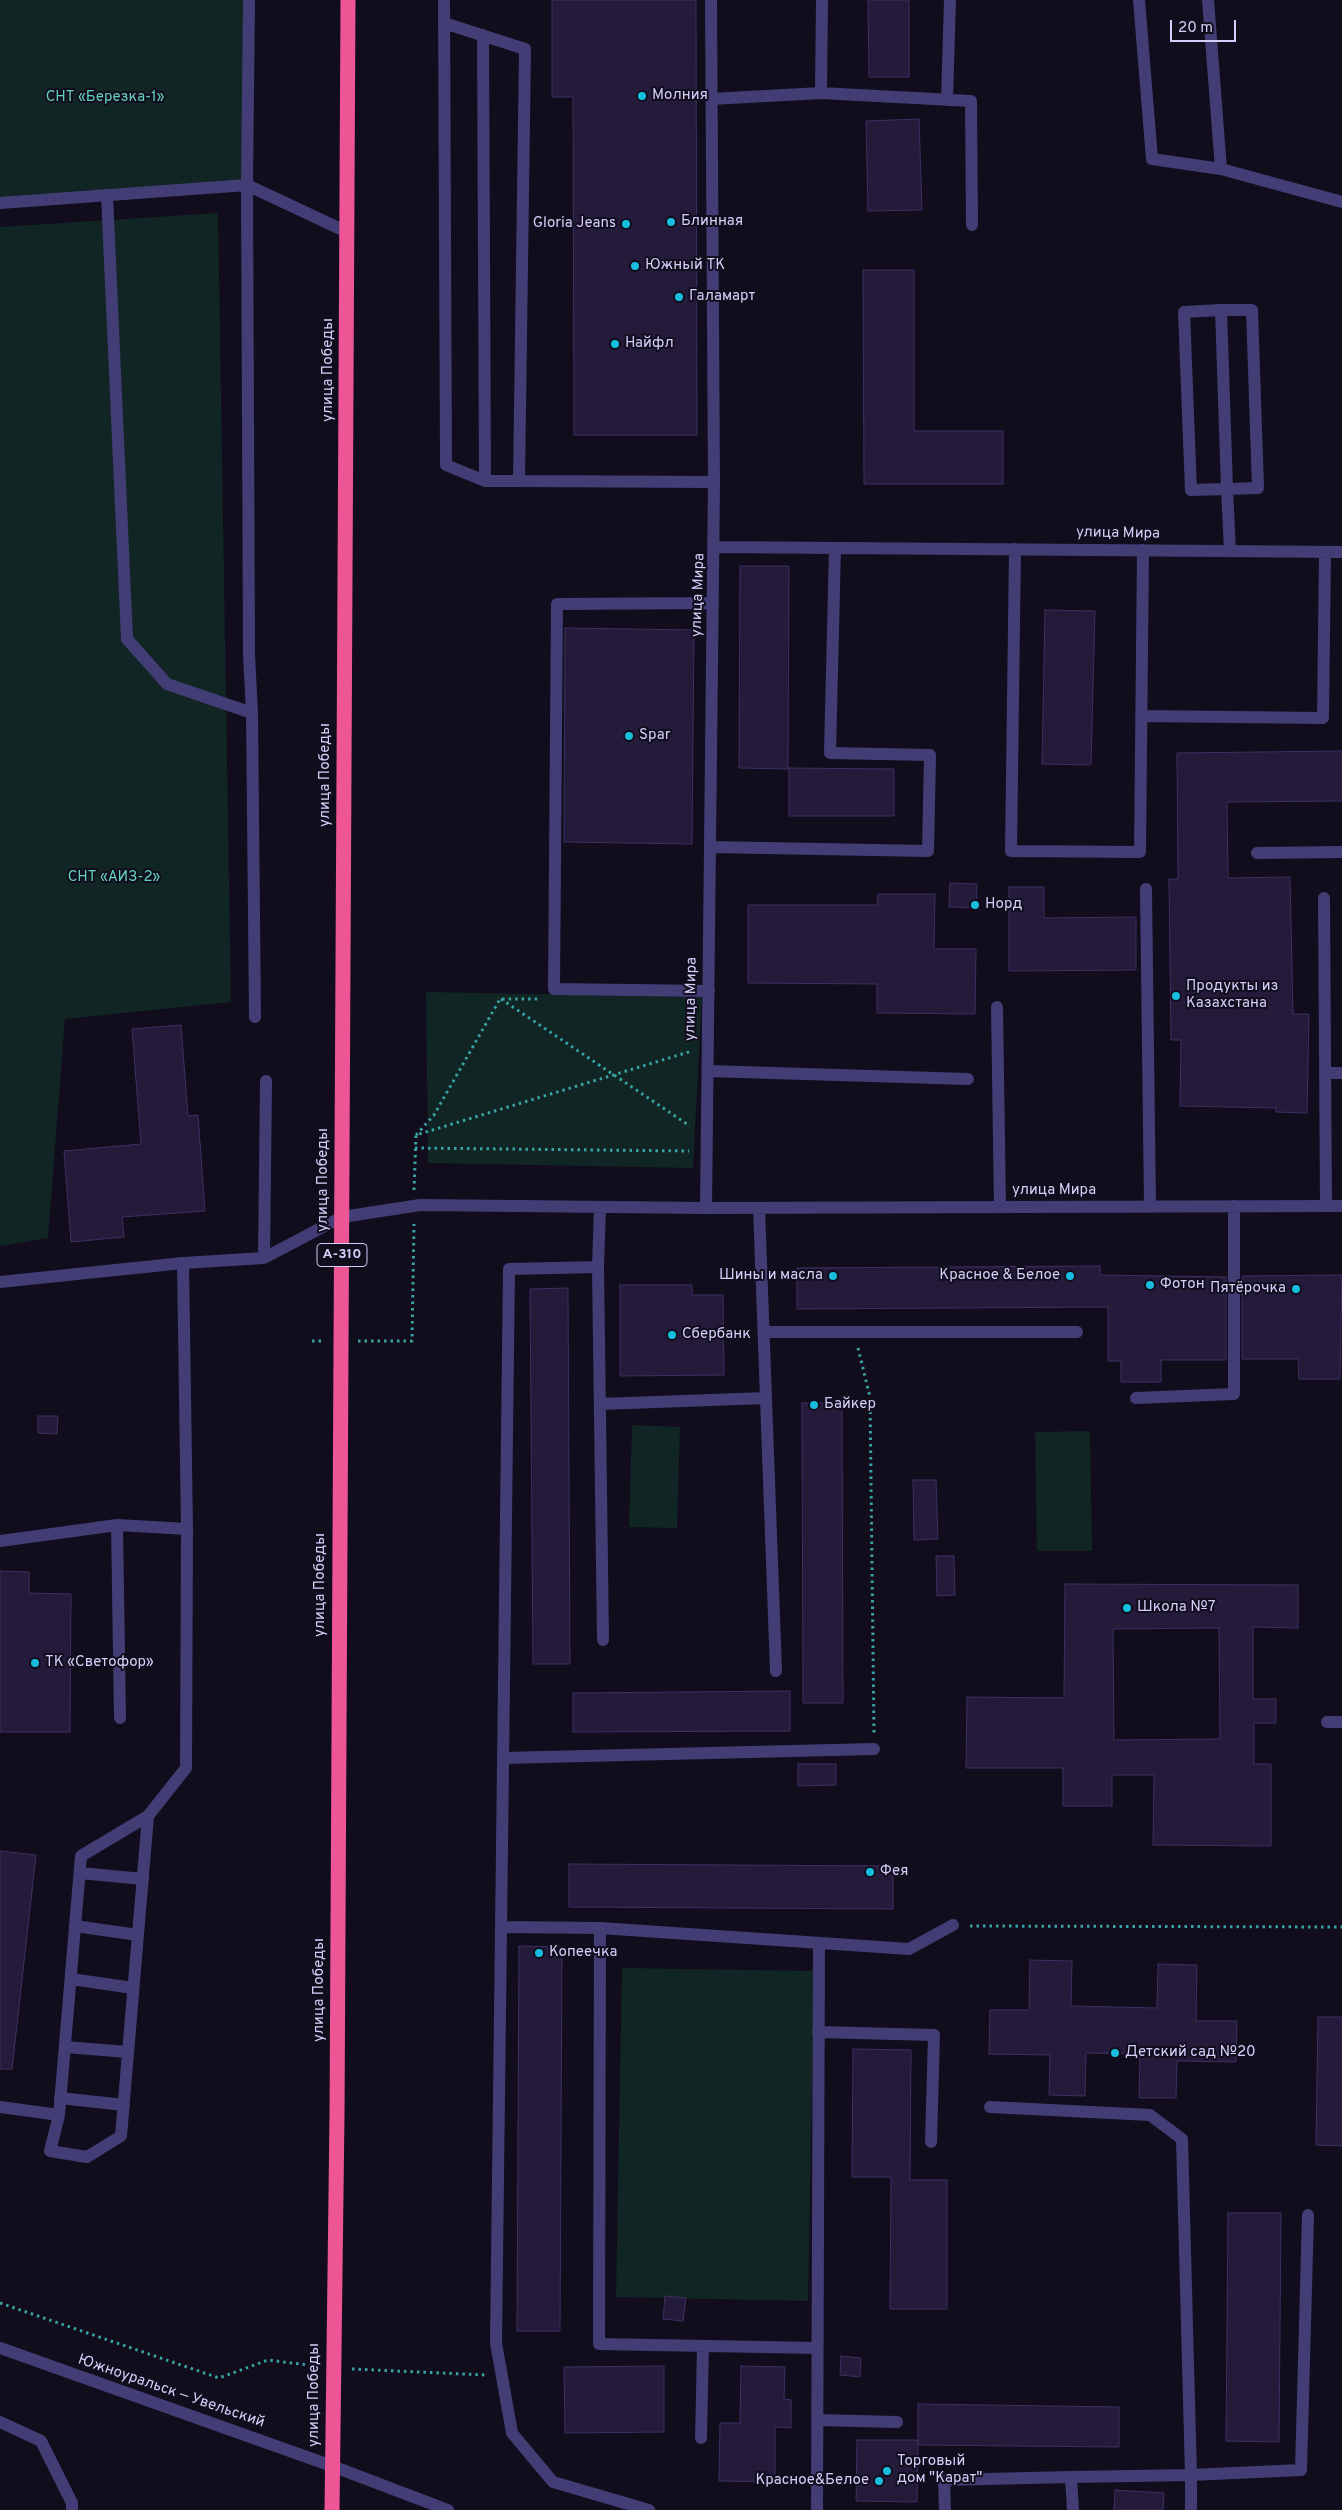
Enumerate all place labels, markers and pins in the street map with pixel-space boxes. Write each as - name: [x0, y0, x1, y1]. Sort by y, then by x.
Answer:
- place label: Молния: [652, 87, 708, 105]
- marker: Молния: [636, 90, 648, 102]
- place label: Блинная: [681, 213, 743, 231]
- place label: Gloria Jeans: [533, 215, 616, 233]
- marker: Блинная: [665, 216, 677, 228]
- marker: Gloria Jeans: [620, 218, 632, 230]
- place label: Южный ТК: [645, 257, 725, 275]
- marker: Южный ТК: [629, 260, 641, 272]
- place label: Галамарт: [689, 288, 755, 306]
- marker: Галамарт: [673, 291, 685, 303]
- place label: Найфл: [625, 335, 674, 353]
- marker: Найфл: [609, 338, 621, 350]
- place label: Spar: [639, 727, 671, 745]
- marker: Spar: [623, 730, 635, 742]
- place label: Норд: [985, 896, 1022, 914]
- marker: Норд: [969, 899, 981, 911]
- place label: Продукты из Казахстана: [1186, 978, 1279, 1013]
- marker: Продукты из Казахстана: [1170, 990, 1182, 1002]
- place label: Шины и масла: [719, 1267, 823, 1285]
- place label: Красное & Белое: [939, 1267, 1060, 1285]
- marker: Шины и масла: [827, 1270, 839, 1282]
- marker: Красное & Белое: [1064, 1270, 1076, 1282]
- place label: Фотон: [1160, 1276, 1205, 1294]
- marker: Фотон: [1144, 1279, 1156, 1291]
- place label: Пятёрочка: [1210, 1280, 1286, 1298]
- marker: Пятёрочка: [1290, 1283, 1302, 1295]
- place label: Сбербанк: [682, 1326, 751, 1344]
- marker: Сбербанк: [666, 1329, 678, 1341]
- place label: Байкер: [824, 1396, 876, 1414]
- marker: Байкер: [808, 1399, 820, 1411]
- place label: Школа №7: [1137, 1599, 1216, 1617]
- marker: Школа №7: [1121, 1602, 1133, 1614]
- place label: ТК «Светофор»: [45, 1654, 154, 1672]
- marker: ТК «Светофор»: [29, 1657, 41, 1669]
- place label: Фея: [880, 1863, 908, 1881]
- marker: Фея: [864, 1866, 876, 1878]
- place label: Копеечка: [549, 1944, 617, 1962]
- marker: Копеечка: [533, 1947, 545, 1959]
- place label: Детский сад №20: [1125, 2044, 1256, 2062]
- marker: Детский сад №20: [1109, 2047, 1121, 2059]
- place label: Торговый дом "Карат": [897, 2453, 982, 2488]
- marker: Торговый дом "Карат": [881, 2465, 893, 2477]
- place label: Красное&Белое: [755, 2472, 869, 2490]
- marker: Красное&Белое: [873, 2475, 885, 2487]

